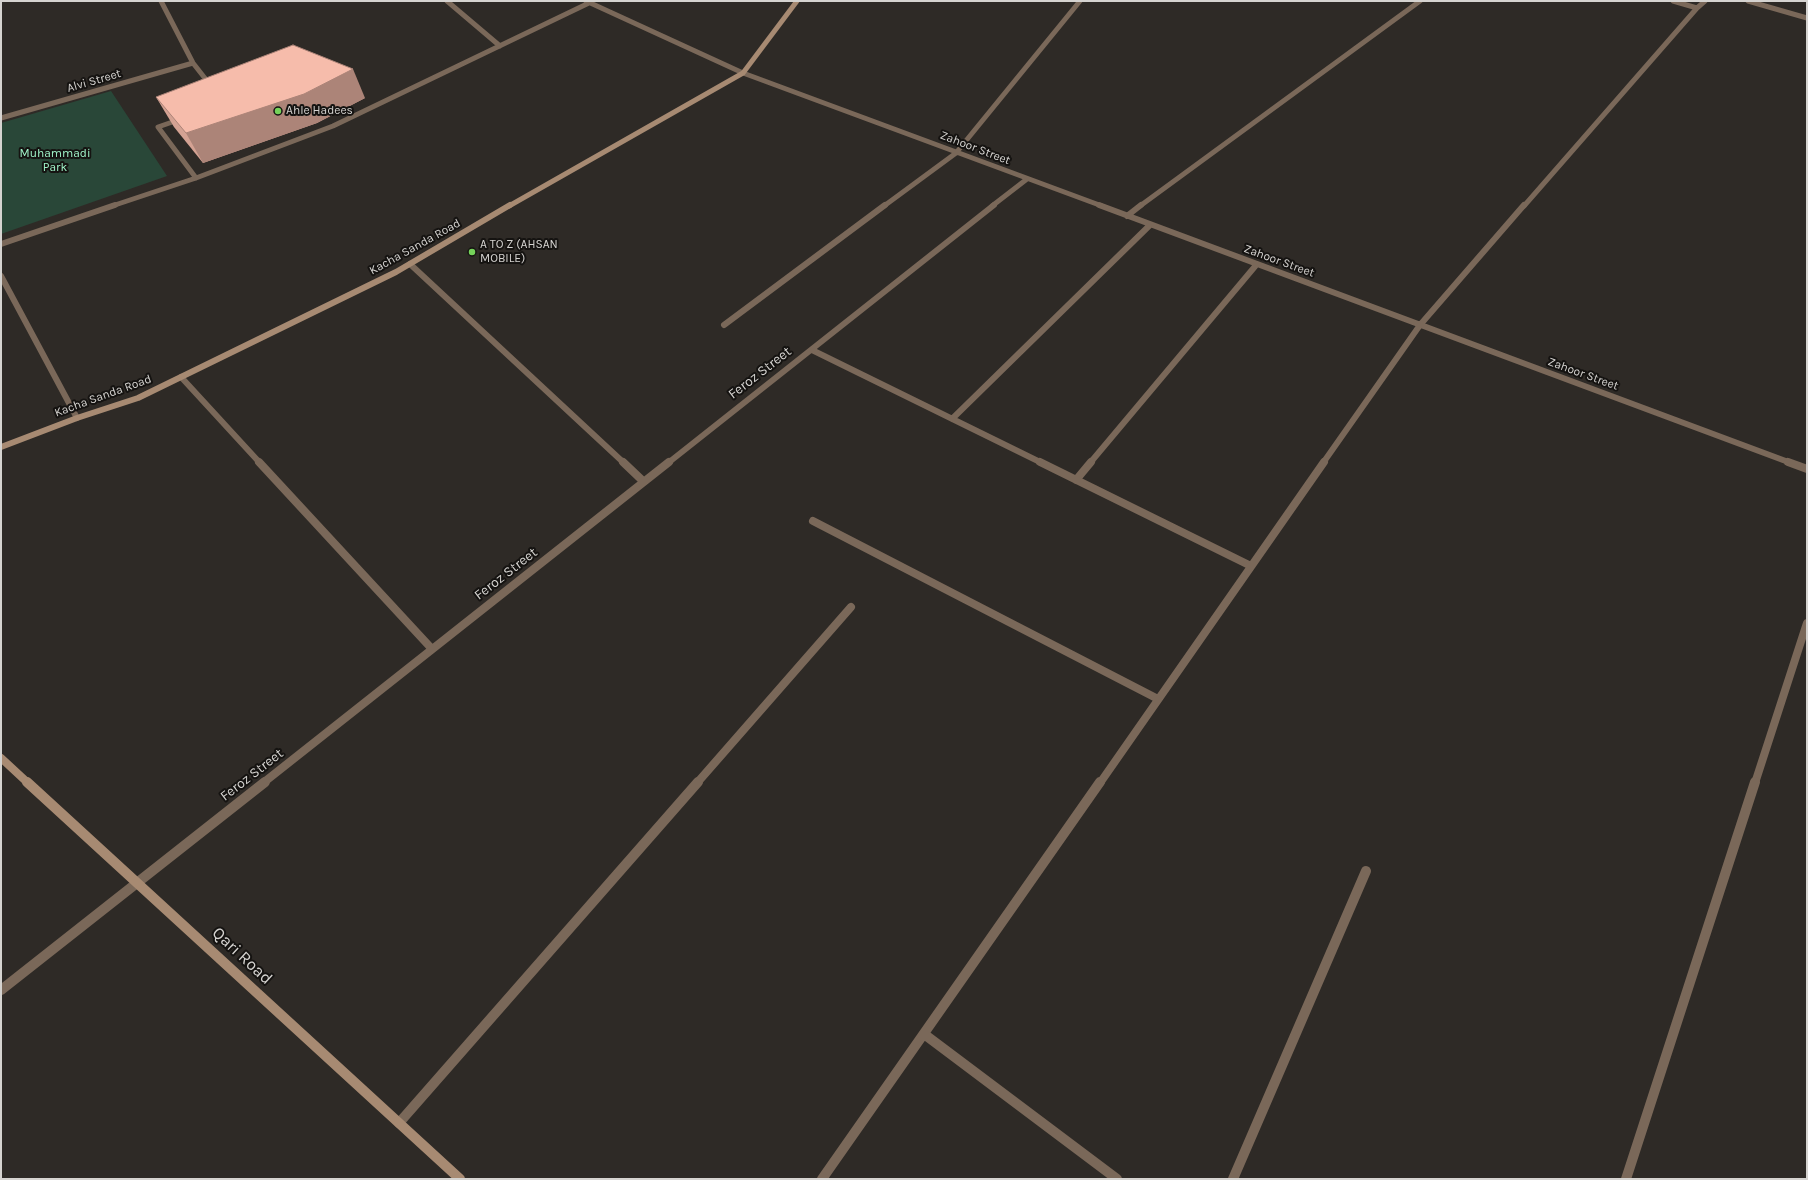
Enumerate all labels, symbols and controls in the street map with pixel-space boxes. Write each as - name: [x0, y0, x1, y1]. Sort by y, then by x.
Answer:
- street label: Alvi Street: [65, 66, 123, 96]
- place label: Ahle Hadees: [286, 104, 353, 118]
- marker: Ahle Hadees: [273, 106, 283, 116]
- street label: Zahoor Street: [938, 128, 1012, 168]
- park label: Muhammadi Park: [19, 147, 91, 175]
- street label: Kacha Sanda Road: [367, 216, 463, 278]
- place label: A TO Z (AHSAN MOBILE): [480, 238, 558, 266]
- street label: Zahoor Street: [1242, 242, 1316, 280]
- marker: A TO Z (AHSAN MOBILE): [467, 247, 477, 257]
- street label: Feroz Street: [725, 343, 795, 403]
- street label: Zahoor Street: [1546, 355, 1620, 393]
- street label: Kacha Sanda Road: [53, 372, 153, 420]
- street label: Feroz Street: [471, 544, 541, 604]
- street label: Feroz Street: [217, 745, 287, 805]
- street label: Qari Road: [208, 923, 276, 989]

